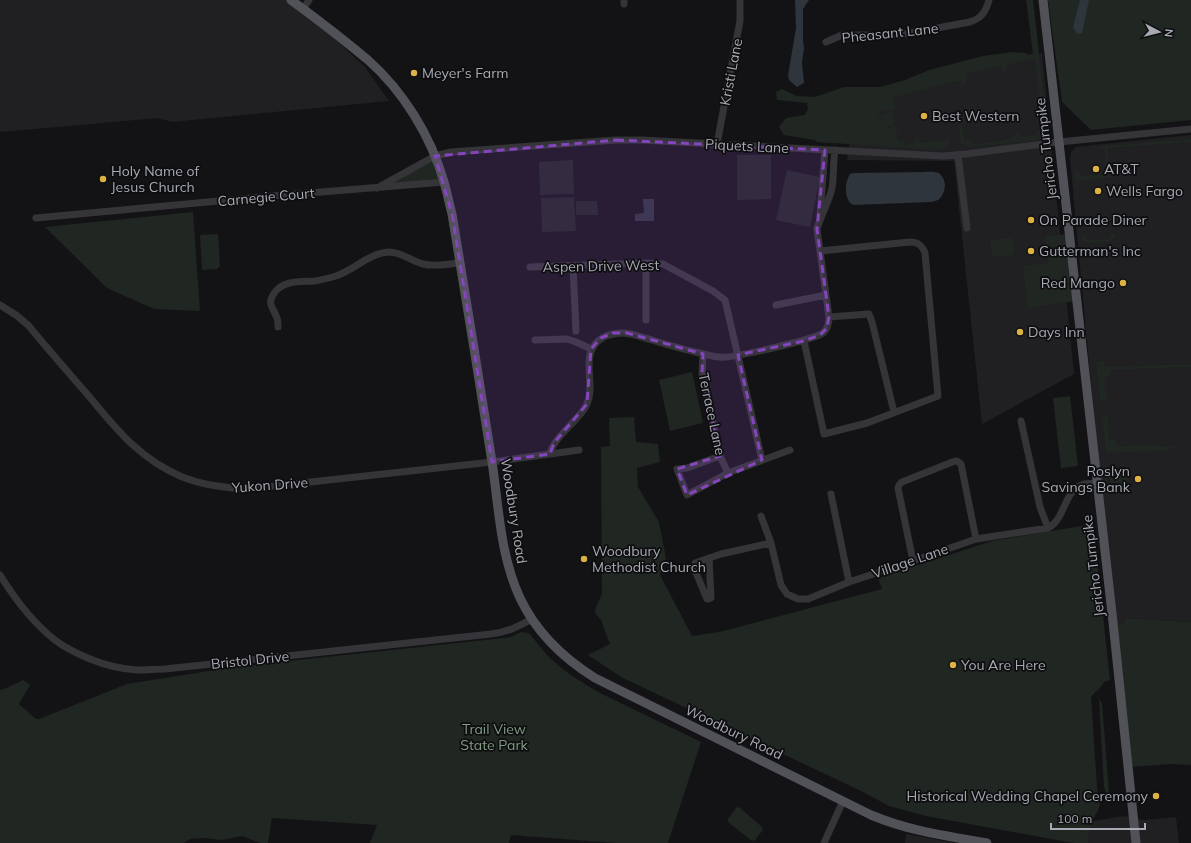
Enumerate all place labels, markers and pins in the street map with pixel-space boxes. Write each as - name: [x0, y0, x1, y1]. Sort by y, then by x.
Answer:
- place label: Meyer's Farm: [422, 64, 509, 82]
- marker: Meyer's Farm: [409, 68, 419, 78]
- place label: Best Western: [932, 107, 1020, 125]
- marker: Best Western: [919, 111, 929, 121]
- place label: AT&T: [1104, 160, 1139, 178]
- place label: Holy Name of Jesus Church: [111, 162, 199, 196]
- marker: AT&T: [1091, 164, 1101, 174]
- marker: Holy Name of Jesus Church: [98, 174, 108, 184]
- place label: Wells Fargo: [1106, 182, 1183, 200]
- marker: Wells Fargo: [1093, 186, 1103, 196]
- place label: On Parade Diner: [1039, 211, 1148, 229]
- marker: On Parade Diner: [1026, 215, 1036, 225]
- place label: Gutterman's Inc: [1039, 242, 1141, 260]
- marker: Gutterman's Inc: [1026, 246, 1036, 256]
- place label: Red Mango: [1041, 274, 1115, 292]
- marker: Red Mango: [1118, 278, 1128, 288]
- place label: Days Inn: [1028, 323, 1085, 341]
- marker: Days Inn: [1015, 327, 1025, 337]
- place label: Roslyn Savings Bank: [1042, 462, 1131, 496]
- marker: Roslyn Savings Bank: [1133, 474, 1143, 484]
- place label: Woodbury Methodist Church: [592, 542, 706, 576]
- marker: Woodbury Methodist Church: [579, 554, 589, 564]
- place label: You Are Here: [960, 656, 1046, 674]
- marker: You Are Here: [948, 660, 958, 670]
- place label: Historical Wedding Chapel Ceremony: [906, 787, 1149, 805]
- marker: Historical Wedding Chapel Ceremony: [1151, 791, 1161, 801]

